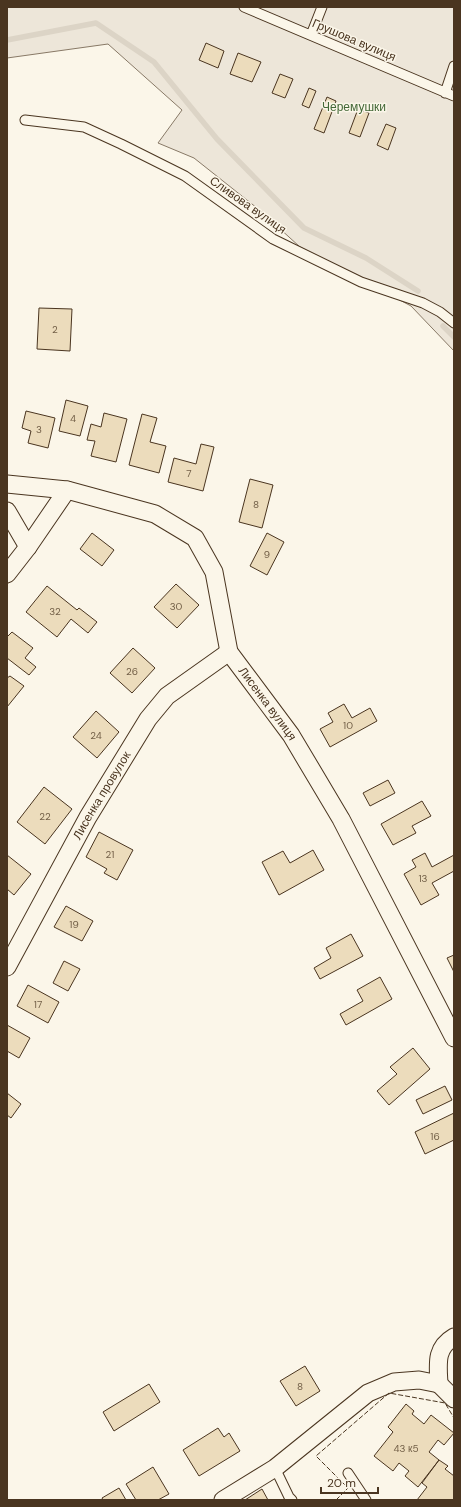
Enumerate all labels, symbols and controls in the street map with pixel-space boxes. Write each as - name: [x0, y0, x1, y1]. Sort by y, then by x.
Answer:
- street label: Грушова вулиця: [310, 15, 398, 65]
- park label: Черемушки: [322, 99, 386, 115]
- street label: Сливова вулиця: [206, 173, 290, 237]
- house number: 2: [52, 323, 58, 336]
- house number: 4: [70, 412, 76, 425]
- house number: 3: [36, 423, 42, 436]
- house number: 7: [186, 467, 192, 480]
- house number: 8: [253, 498, 259, 511]
- house number: 9: [264, 548, 270, 561]
- house number: 30: [170, 600, 183, 613]
- house number: 32: [49, 605, 61, 618]
- street label: Лисенка вулиця: [235, 664, 300, 743]
- house number: 26: [126, 665, 138, 678]
- house number: 10: [343, 719, 353, 732]
- house number: 24: [90, 729, 102, 742]
- street label: Лисенка провулок: [69, 748, 135, 842]
- house number: 22: [39, 810, 51, 823]
- house number: 21: [106, 848, 114, 861]
- house number: 13: [418, 872, 428, 885]
- house number: 19: [69, 918, 79, 931]
- house number: 17: [34, 998, 42, 1011]
- house number: 16: [430, 1130, 440, 1143]
- house number: 8: [297, 1380, 303, 1393]
- house number: 43 к5: [393, 1442, 419, 1455]
- scale bar: [321, 1469, 378, 1495]
- text: 20 m: [327, 1475, 356, 1491]

